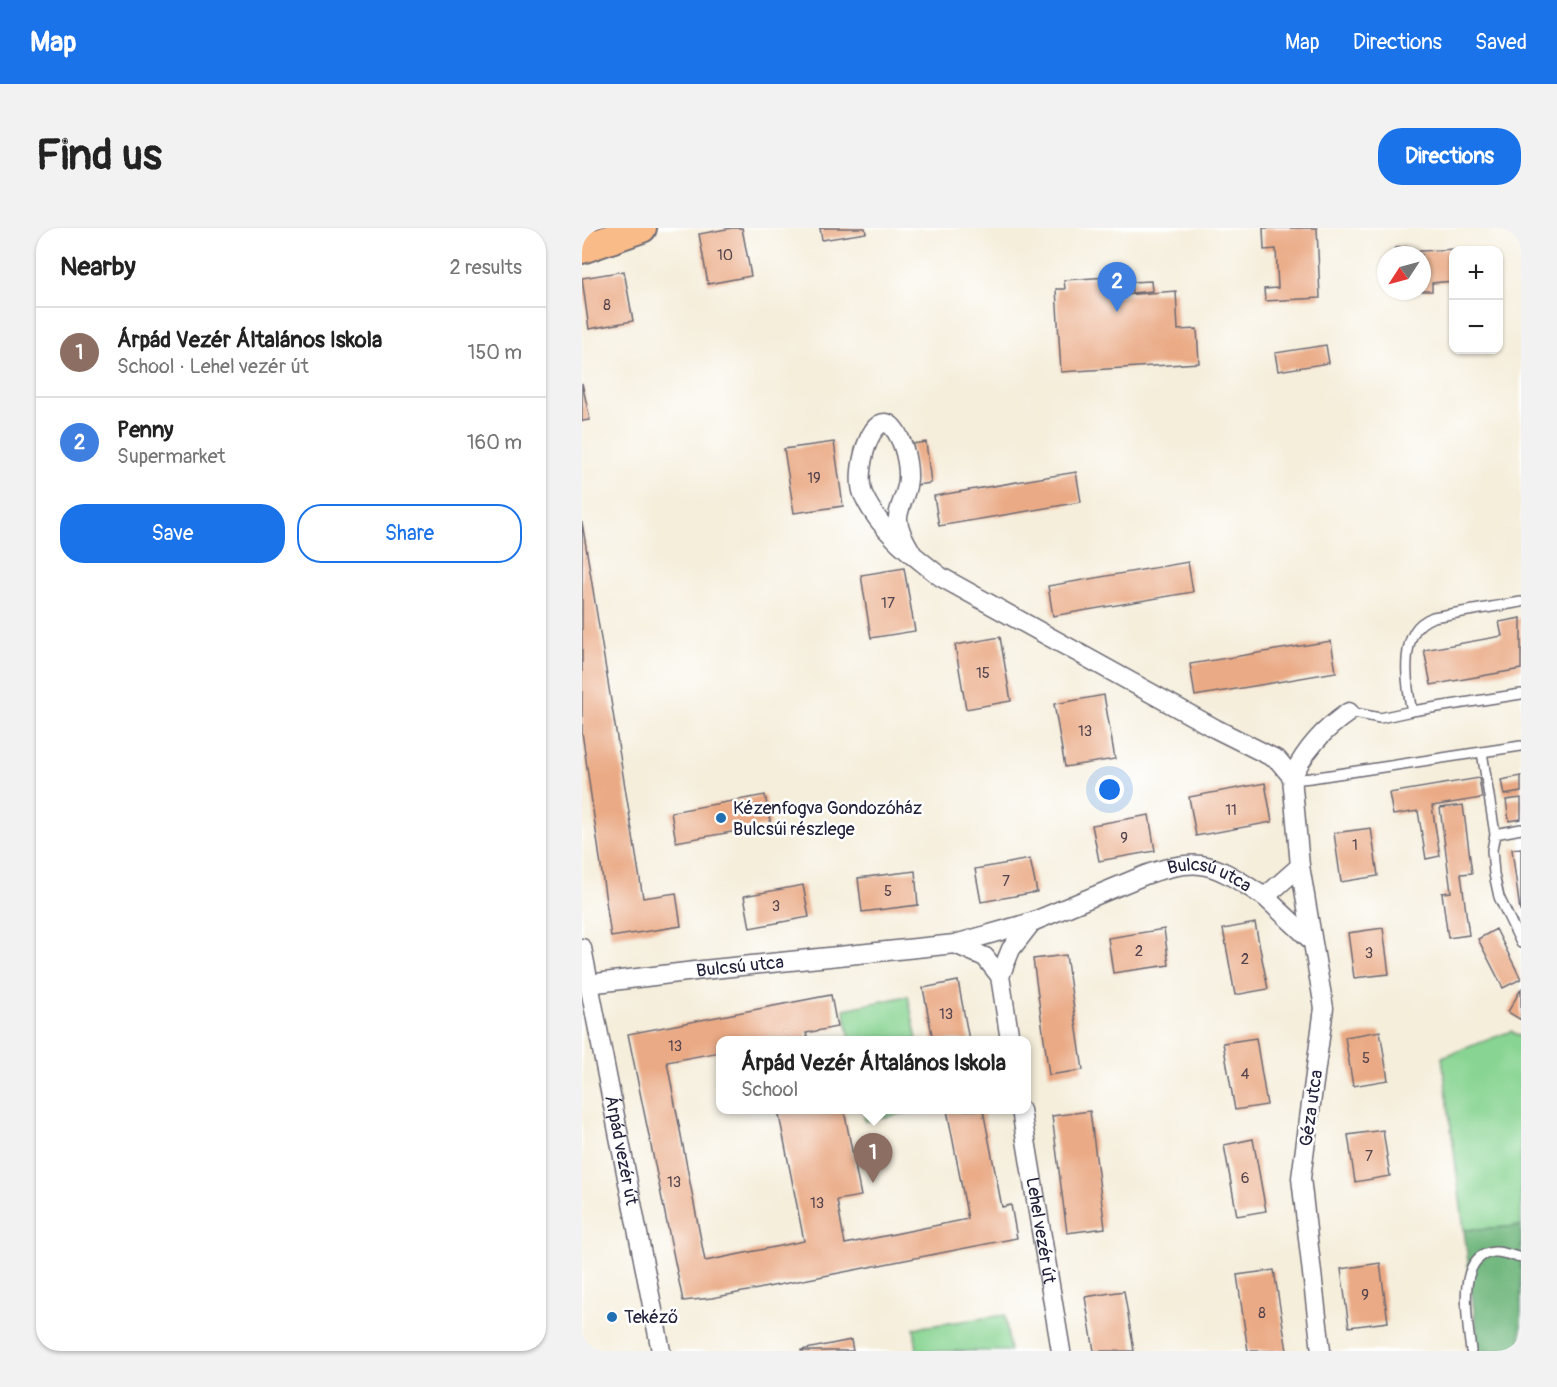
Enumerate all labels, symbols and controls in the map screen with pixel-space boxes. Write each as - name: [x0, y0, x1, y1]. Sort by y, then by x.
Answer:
- text: Map: [30, 25, 76, 60]
- text: Map: [1285, 29, 1320, 56]
- text: Directions: [1353, 29, 1442, 56]
- text: Saved: [1475, 29, 1527, 56]
- button: Directions: [1378, 128, 1521, 185]
- text: Find us: [36, 130, 162, 182]
- house number: 10: [717, 246, 733, 265]
- north arrow: [1377, 246, 1431, 300]
- map controls: [1449, 246, 1503, 354]
- button: +: [1449, 246, 1503, 300]
- text: Nearby: [60, 251, 136, 283]
- text: 2 results: [450, 255, 522, 280]
- pin: 2: [1098, 262, 1136, 312]
- house number: 8: [603, 296, 611, 315]
- button: −: [1449, 300, 1503, 354]
- text: Árpád Vezér Általános Iskola: [117, 326, 382, 354]
- text: 1: [76, 340, 83, 365]
- text: 150 m: [468, 340, 522, 365]
- text: School · Lehel vezér út: [117, 354, 309, 379]
- text: Penny: [117, 416, 173, 444]
- text: 2: [74, 430, 85, 455]
- text: 160 m: [467, 430, 522, 455]
- text: Supermarket: [117, 444, 226, 469]
- house number: 19: [807, 469, 821, 488]
- button: Save: [60, 504, 285, 563]
- button: Share: [297, 504, 522, 563]
- house number: 17: [881, 594, 895, 613]
- house number: 15: [976, 664, 990, 683]
- house number: 13: [1078, 722, 1092, 741]
- your location: [1095, 775, 1124, 804]
- place label: Kézenfogva Gondozóház Bulcsúi részlege: [733, 797, 922, 841]
- house number: 11: [1225, 801, 1237, 820]
- marker: Kézenfogva Gondozóház Bulcsúi részlege: [714, 811, 728, 825]
- house number: 9: [1120, 829, 1128, 848]
- house number: 1: [1352, 836, 1358, 855]
- street label: Bulcsú utca: [1165, 854, 1256, 898]
- house number: 7: [1002, 872, 1010, 891]
- house number: 5: [884, 882, 892, 901]
- house number: 3: [772, 897, 780, 916]
- house number: 2: [1135, 942, 1143, 961]
- house number: 3: [1365, 944, 1373, 963]
- house number: 2: [1241, 950, 1249, 969]
- street label: Bulcsú utca: [695, 951, 785, 983]
- house number: 13: [939, 1005, 953, 1024]
- popup: [716, 1036, 1031, 1114]
- house number: 13: [668, 1037, 682, 1056]
- text: Árpád Vezér Általános Iskola: [741, 1049, 1006, 1077]
- house number: 5: [1362, 1049, 1370, 1068]
- house number: 4: [1241, 1065, 1250, 1084]
- street label: Géza utca: [1295, 1068, 1328, 1148]
- text: School: [741, 1077, 798, 1102]
- street label: Árpád vezér út: [599, 1094, 643, 1208]
- pin: 1: [854, 1134, 892, 1183]
- house number: 7: [1365, 1147, 1373, 1166]
- house number: 6: [1241, 1169, 1249, 1188]
- house number: 13: [667, 1173, 681, 1192]
- street label: Lehel vezér út: [1020, 1176, 1061, 1286]
- house number: 13: [810, 1194, 824, 1213]
- house number: 9: [1361, 1286, 1369, 1305]
- house number: 8: [1258, 1304, 1266, 1323]
- place label: Tekéző: [624, 1306, 678, 1329]
- marker: Tekéző: [605, 1310, 619, 1324]

